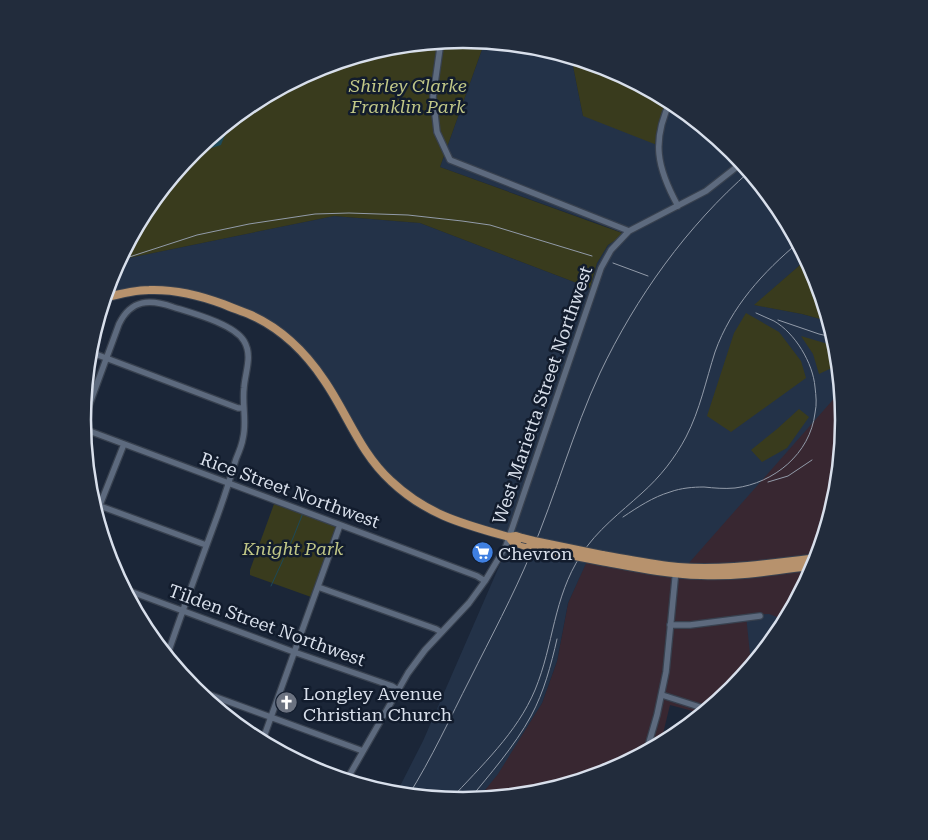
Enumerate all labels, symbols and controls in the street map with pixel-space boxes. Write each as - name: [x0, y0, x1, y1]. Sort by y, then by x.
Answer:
- park label: Shirley Clarke Franklin Park: [348, 75, 467, 117]
- street label: West Marietta Street Northwest: [488, 263, 596, 527]
- street label: Rice Street Northwest: [197, 448, 383, 532]
- park label: Knight Park: [241, 538, 344, 559]
- supermarket icon: Chevron: [470, 541, 494, 565]
- place label: Chevron: [498, 543, 573, 564]
- street label: Tilden Street Northwest: [166, 580, 369, 671]
- place label: Longley Avenue Christian Church: [303, 683, 453, 725]
- church icon: Longley Avenue Christian Church: [275, 691, 299, 715]

